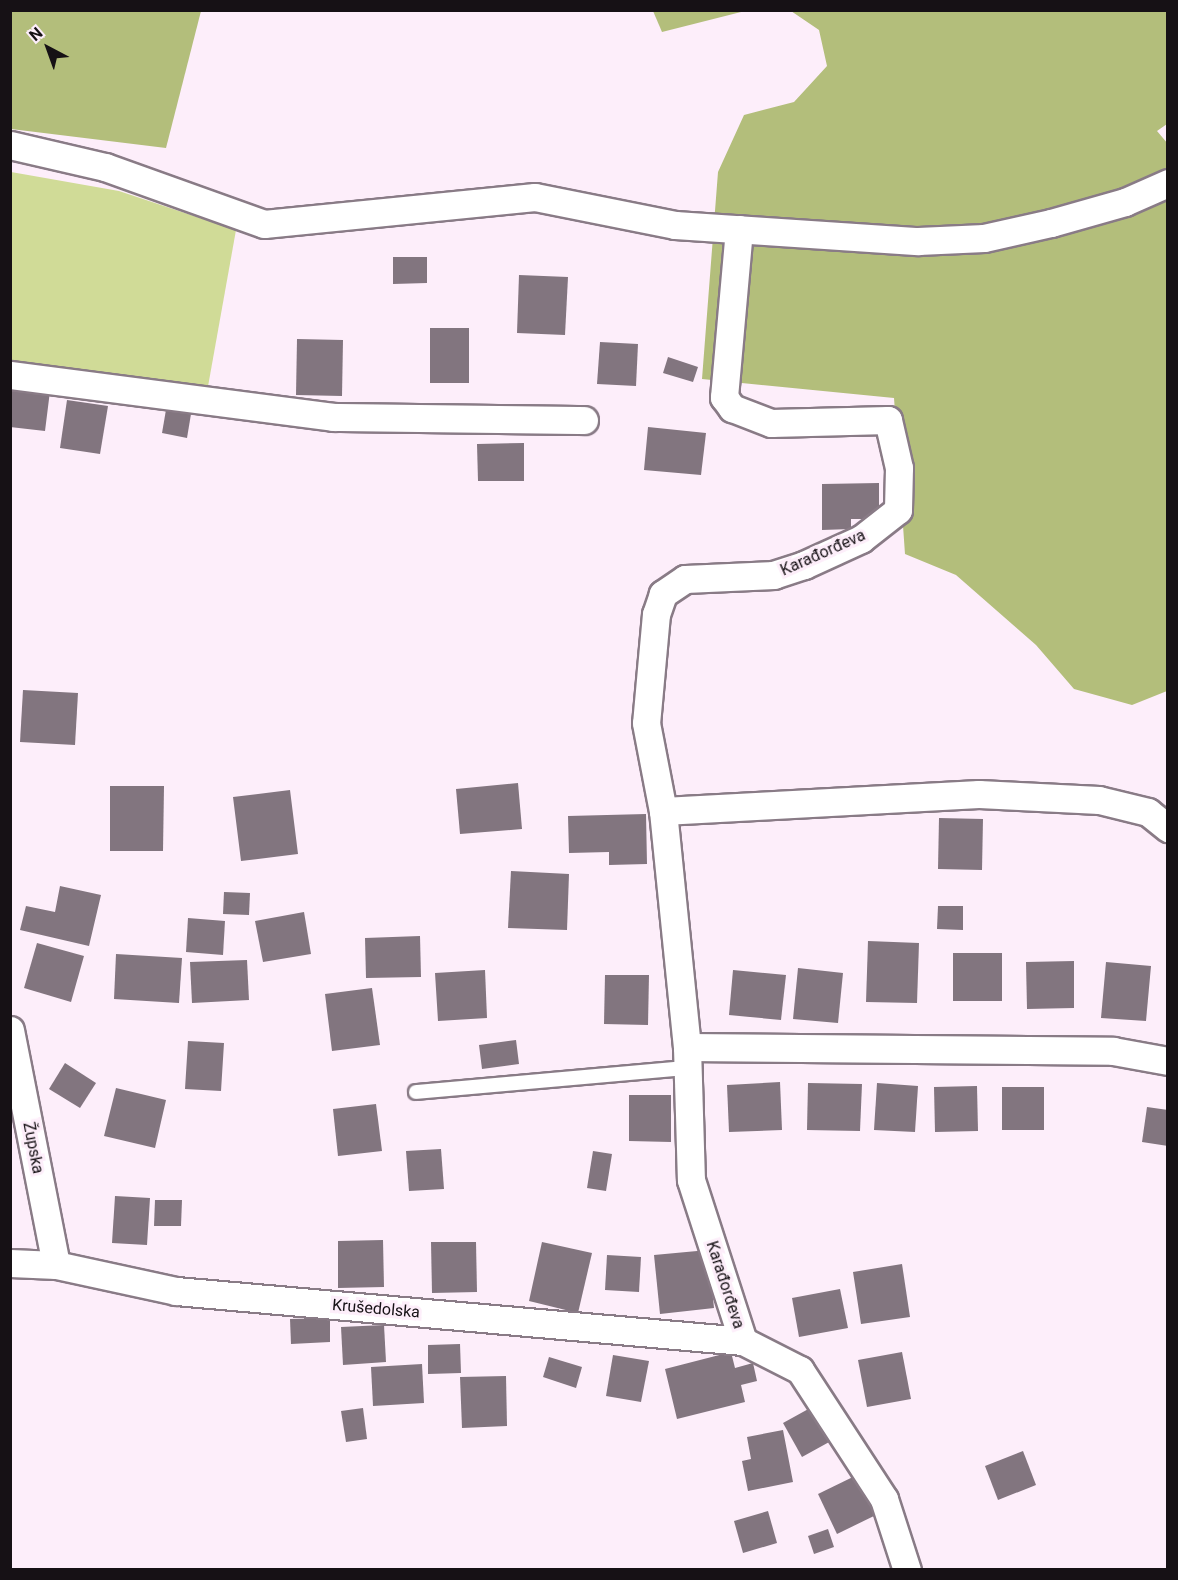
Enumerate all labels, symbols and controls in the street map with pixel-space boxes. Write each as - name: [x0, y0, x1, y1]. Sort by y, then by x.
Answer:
- north arrow: [18, 18, 78, 78]
- text: N: [25, 23, 46, 45]
- street label: Karađorđeva: [778, 526, 868, 580]
- street label: Župska: [19, 1120, 47, 1176]
- street label: Karađorđeva: [702, 1239, 748, 1331]
- street label: Krušedolska: [331, 1296, 421, 1322]

